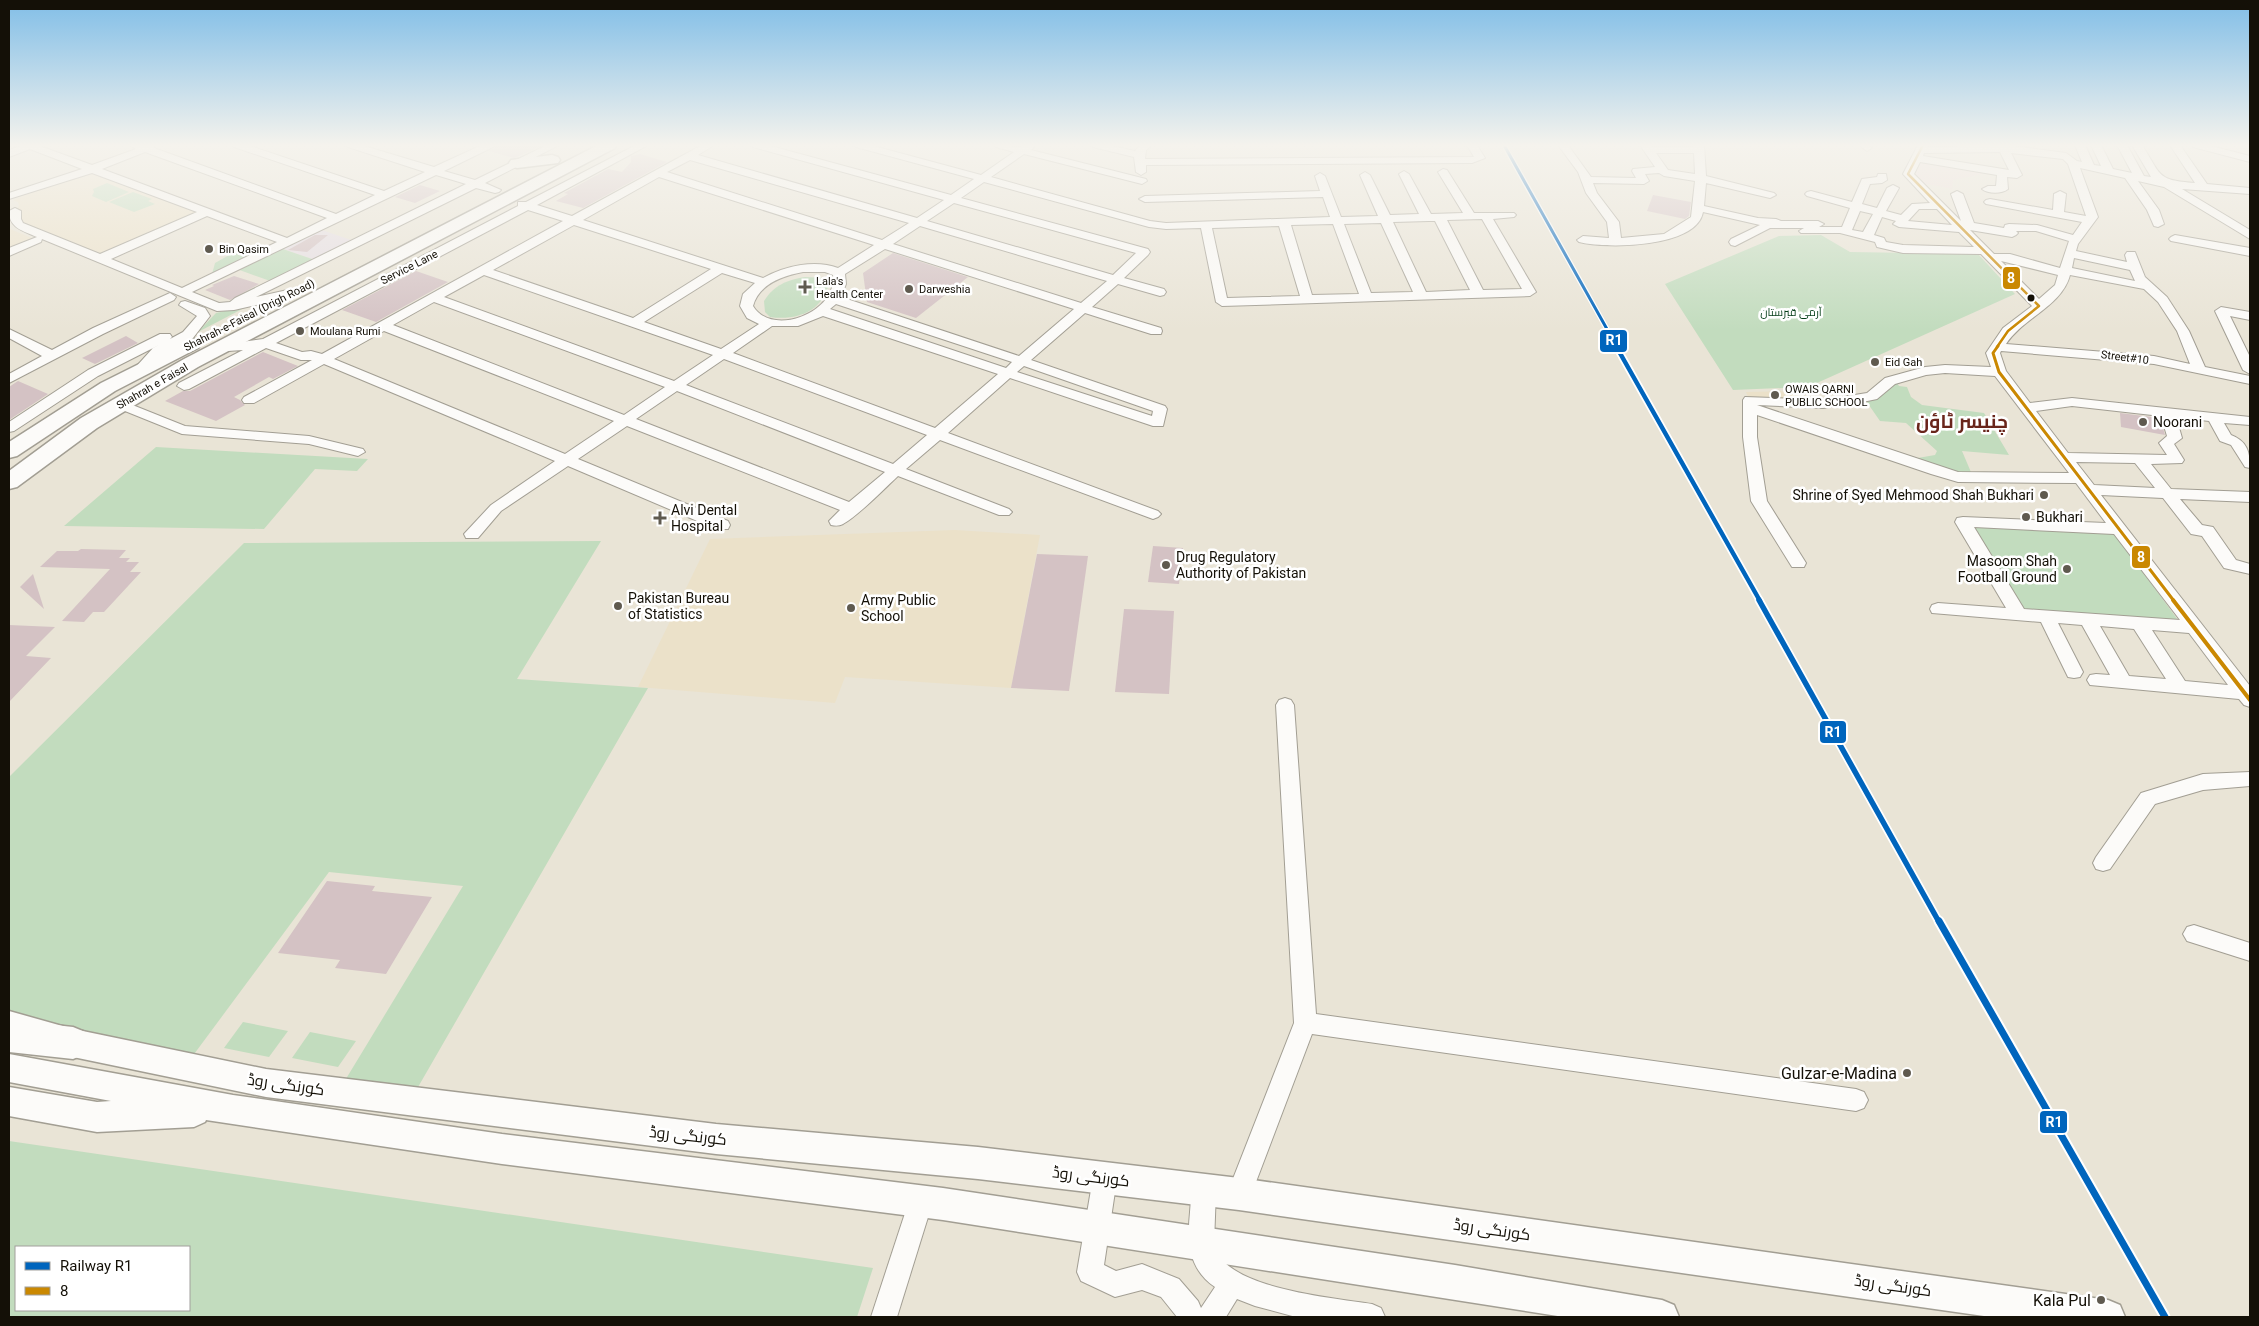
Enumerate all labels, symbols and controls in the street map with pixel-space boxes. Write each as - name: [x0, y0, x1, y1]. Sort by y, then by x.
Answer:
- marker: Bin Qasim: [203, 243, 215, 255]
- place label: Bin Qasim: [219, 243, 269, 256]
- street label: Service Lane: [379, 247, 440, 287]
- line badge: 8: [2002, 266, 2021, 290]
- text: 8: [2007, 270, 2015, 286]
- place label: Lala's Health Center: [816, 275, 883, 301]
- street label: Shahrah-e-Faisal (Drigh Road): [182, 277, 317, 354]
- marker: Lala's Health Center: [798, 280, 812, 294]
- marker: Darweshia: [903, 283, 915, 295]
- place label: Darweshia: [919, 283, 971, 296]
- unlabelled marker: [2026, 293, 2036, 303]
- park label: آرمی قبرستان: [1760, 306, 1822, 319]
- marker: Moulana Rumi: [294, 325, 306, 337]
- place label: Moulana Rumi: [310, 325, 381, 338]
- line badge: R1: [1599, 329, 1628, 353]
- text: R1: [1605, 332, 1623, 348]
- street label: Street#10: [2100, 348, 2150, 367]
- marker: Eid Gah: [1869, 356, 1881, 368]
- place label: Eid Gah: [1885, 356, 1922, 369]
- street label: Shahrah e Faisal: [114, 361, 190, 412]
- place label: OWAIS QARNI PUBLIC SCHOOL: [1785, 383, 1867, 409]
- marker: OWAIS QARNI PUBLIC SCHOOL: [1769, 389, 1781, 401]
- district label: چنیسر ٹاؤن: [1916, 410, 2008, 435]
- place label: Noorani: [2153, 414, 2202, 430]
- marker: Noorani: [2137, 416, 2149, 428]
- place label: Shrine of Syed Mehmood Shah Bukhari: [1792, 487, 2034, 503]
- marker: Shrine of Syed Mehmood Shah Bukhari: [2038, 489, 2050, 501]
- place label: Alvi Dental Hospital: [671, 502, 737, 534]
- place label: Bukhari: [2036, 509, 2083, 525]
- marker: Alvi Dental Hospital: [653, 511, 667, 525]
- marker: Bukhari: [2020, 511, 2032, 523]
- line badge: 8: [2131, 545, 2151, 569]
- place label: Drug Regulatory Authority of Pakistan: [1176, 549, 1306, 581]
- text: 8: [2137, 549, 2145, 565]
- place label: Masoom Shah Football Ground: [1958, 553, 2057, 585]
- marker: Drug Regulatory Authority of Pakistan: [1160, 559, 1172, 571]
- marker: Masoom Shah Football Ground: [2061, 563, 2073, 575]
- place label: Pakistan Bureau of Statistics: [628, 590, 729, 622]
- place label: Army Public School: [861, 592, 936, 624]
- marker: Pakistan Bureau of Statistics: [612, 600, 624, 612]
- marker: Army Public School: [845, 602, 857, 614]
- line badge: R1: [1819, 720, 1847, 744]
- text: R1: [1824, 724, 1842, 740]
- place label: Gulzar-e-Madina: [1781, 1064, 1897, 1083]
- marker: Gulzar-e-Madina: [1901, 1067, 1913, 1079]
- street label: کورنگی روڈ: [246, 1070, 326, 1100]
- line badge: R1: [2039, 1110, 2068, 1134]
- text: R1: [2045, 1114, 2063, 1130]
- street label: کورنگی روڈ: [648, 1122, 728, 1150]
- street label: کورنگی روڈ: [1051, 1162, 1131, 1192]
- street label: کورنگی روڈ: [1452, 1215, 1532, 1245]
- legend: [15, 1246, 190, 1311]
- text: Railway R1: [60, 1257, 133, 1275]
- street label: کورنگی روڈ: [1853, 1271, 1933, 1301]
- text: 8: [60, 1282, 68, 1300]
- place label: Kala Pul: [2033, 1291, 2091, 1310]
- marker: Kala Pul: [2095, 1294, 2107, 1306]

